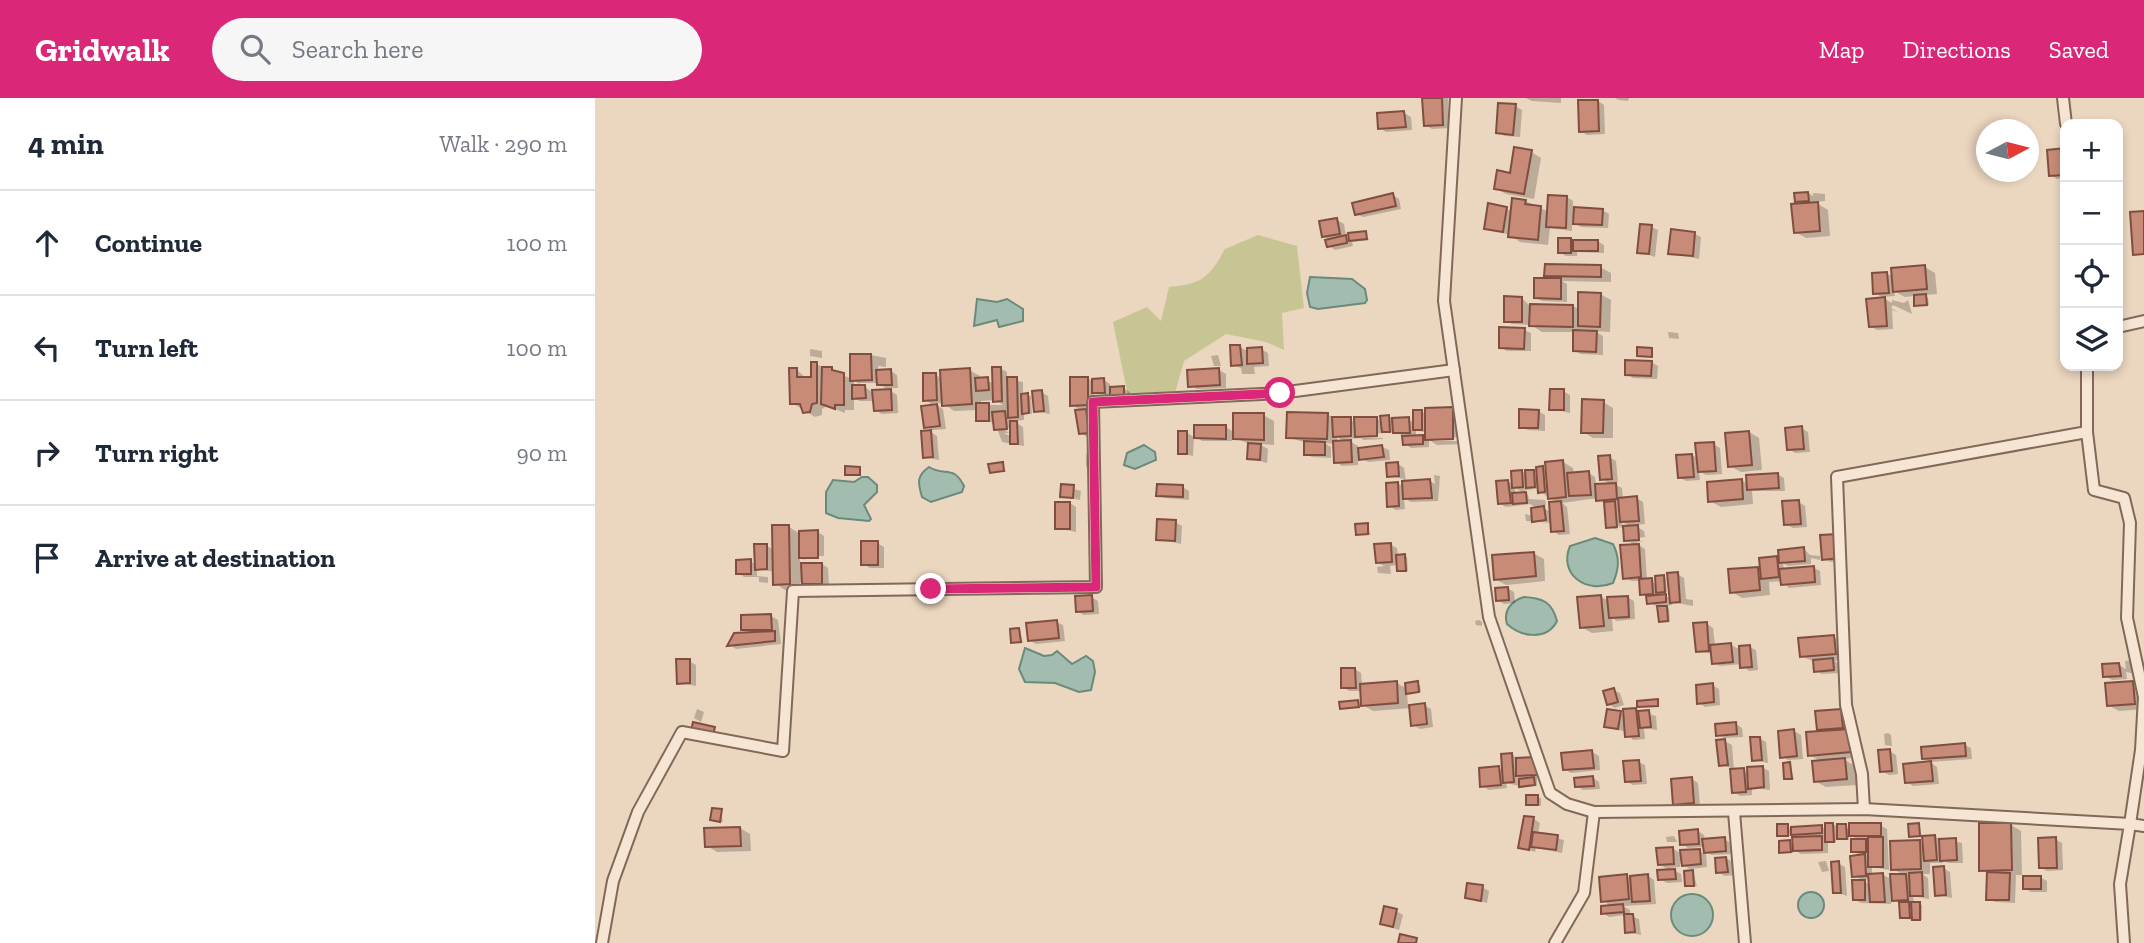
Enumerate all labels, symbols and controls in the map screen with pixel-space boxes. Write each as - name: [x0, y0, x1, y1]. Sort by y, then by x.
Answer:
- search box: [212, 18, 702, 81]
- text: Gridwalk: [35, 30, 170, 69]
- icon: search: [236, 30, 274, 68]
- text: Search here: [292, 33, 424, 65]
- text: Map: [1819, 35, 1865, 64]
- text: Directions: [1903, 35, 2011, 64]
- text: Saved: [2049, 35, 2109, 64]
- north arrow: [1976, 119, 2039, 182]
- map controls: [2060, 119, 2123, 371]
- button: +: [2060, 119, 2123, 182]
- text: 4 min: [28, 126, 104, 162]
- text: Walk · 290 m: [439, 130, 567, 158]
- button: −: [2060, 182, 2123, 245]
- icon: ahead: [28, 224, 66, 262]
- text: Continue: [95, 227, 202, 259]
- text: 100 m: [507, 229, 567, 257]
- button: locate: [2060, 245, 2123, 308]
- button: layers: [2060, 308, 2123, 371]
- icon: left: [28, 329, 66, 367]
- text: Turn left: [95, 332, 198, 364]
- text: 100 m: [507, 334, 567, 362]
- route start: [1264, 377, 1295, 408]
- icon: right: [28, 434, 66, 472]
- text: Turn right: [95, 437, 218, 469]
- text: 90 m: [516, 439, 567, 467]
- icon: arrive: [28, 539, 66, 577]
- text: Arrive at destination: [95, 542, 335, 574]
- route end: [915, 573, 946, 604]

